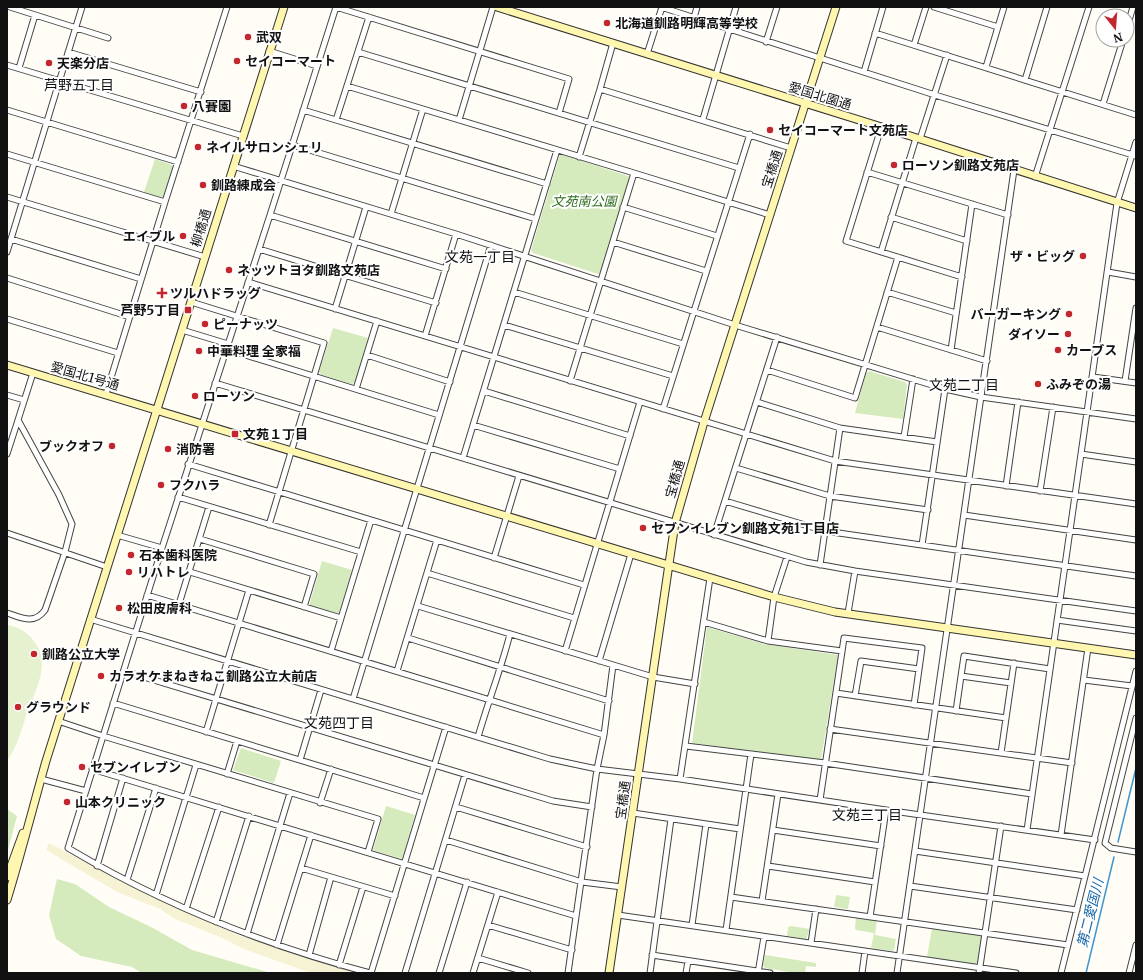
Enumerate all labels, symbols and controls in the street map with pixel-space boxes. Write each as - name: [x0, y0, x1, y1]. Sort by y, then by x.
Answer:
- north arrow: [1095, 8, 1135, 48]
- place label: 北海道釧路明輝高等学校: [615, 15, 758, 32]
- marker: 北海道釧路明輝高等学校: [602, 18, 612, 28]
- place label: 武双: [256, 29, 282, 46]
- text: N: [1111, 30, 1124, 46]
- marker: 武双: [243, 32, 253, 42]
- place label: セイコーマート: [245, 53, 336, 70]
- place label: 天楽分店: [57, 55, 109, 72]
- marker: セイコーマート: [232, 56, 242, 66]
- marker: 天楽分店: [44, 58, 54, 68]
- district label: 芦野五丁目: [44, 76, 114, 94]
- street label: 愛国北園通: [786, 78, 854, 114]
- place label: 八賽園: [192, 98, 231, 115]
- marker: 八賽園: [179, 101, 189, 111]
- place label: セイコーマート文苑店: [778, 122, 908, 139]
- marker: セイコーマート文苑店: [765, 125, 775, 135]
- place label: ネイルサロンシェリ: [206, 139, 323, 156]
- marker: ネイルサロンシェリ: [193, 142, 203, 152]
- street label: 宝橋通: [758, 148, 786, 190]
- place label: ローソン釧路文苑店: [902, 157, 1019, 174]
- marker: ローソン釧路文苑店: [889, 160, 899, 170]
- place label: 釧路練成会: [211, 177, 276, 194]
- marker: 釧路練成会: [198, 180, 208, 190]
- park label: 文苑南公園: [551, 193, 618, 210]
- street label: 柳橋通: [187, 207, 215, 249]
- place label: エイブル: [123, 228, 175, 245]
- marker: エイブル: [178, 231, 188, 241]
- district label: 文苑一丁目: [445, 248, 515, 266]
- place label: ザ・ビッグ: [1010, 248, 1075, 265]
- marker: ザ・ビッグ: [1078, 251, 1088, 261]
- place label: ネッツトヨタ釧路文苑店: [237, 262, 380, 279]
- marker: ネッツトヨタ釧路文苑店: [224, 265, 234, 275]
- place label: ツルハドラッグ: [170, 285, 261, 302]
- marker: ツルハドラッグ: [157, 288, 167, 298]
- place label: 芦野5丁目: [120, 302, 180, 319]
- marker: 芦野5丁目: [183, 305, 193, 315]
- place label: バーガーキング: [970, 306, 1061, 323]
- marker: バーガーキング: [1064, 309, 1074, 319]
- place label: ピーナッツ: [213, 316, 278, 333]
- marker: ピーナッツ: [200, 319, 210, 329]
- place label: ダイソー: [1008, 326, 1060, 343]
- marker: ダイソー: [1063, 329, 1073, 339]
- place label: カーブス: [1066, 342, 1117, 359]
- place label: 中華料理 全家福: [207, 343, 301, 360]
- marker: カーブス: [1053, 345, 1063, 355]
- marker: 中華料理 全家福: [194, 346, 204, 356]
- street label: 愛国北1号通: [49, 358, 121, 394]
- district label: 文苑二丁目: [929, 376, 999, 394]
- place label: ふみぞの湯: [1046, 376, 1111, 393]
- marker: ふみぞの湯: [1033, 379, 1043, 389]
- place label: ローソン: [203, 388, 255, 405]
- marker: ローソン: [190, 391, 200, 401]
- place label: 文苑１丁目: [243, 426, 308, 443]
- marker: 文苑１丁目: [230, 429, 240, 439]
- place label: ブックオフ: [39, 438, 104, 455]
- marker: ブックオフ: [107, 441, 117, 451]
- place label: 消防署: [176, 441, 215, 458]
- marker: 消防署: [163, 444, 173, 454]
- street label: 宝橋通: [661, 458, 689, 500]
- place label: フクハラ: [169, 477, 220, 494]
- marker: フクハラ: [156, 480, 166, 490]
- place label: セブンイレブン釧路文苑1丁目店: [651, 520, 839, 537]
- marker: セブンイレブン釧路文苑1丁目店: [638, 523, 648, 533]
- place label: 石本歯科医院: [139, 547, 217, 564]
- marker: 石本歯科医院: [126, 550, 136, 560]
- place label: リハトレ: [137, 564, 189, 581]
- marker: リハトレ: [124, 567, 134, 577]
- place label: 松田皮膚科: [127, 600, 192, 617]
- marker: 松田皮膚科: [114, 603, 124, 613]
- place label: 釧路公立大学: [42, 646, 120, 663]
- marker: 釧路公立大学: [29, 649, 39, 659]
- place label: カラオケまねきねこ釧路公立大前店: [109, 668, 317, 685]
- marker: カラオケまねきねこ釧路公立大前店: [96, 671, 106, 681]
- place label: グラウンド: [26, 699, 91, 716]
- marker: グラウンド: [13, 702, 23, 712]
- district label: 文苑四丁目: [304, 714, 374, 732]
- place label: セブンイレブン: [90, 759, 181, 776]
- marker: セブンイレブン: [77, 762, 87, 772]
- street label: 宝橋通: [612, 779, 634, 821]
- place label: 山本クリニック: [75, 794, 166, 811]
- marker: 山本クリニック: [62, 797, 72, 807]
- district label: 文苑三丁目: [832, 806, 902, 824]
- water label: 第二愛国川: [1073, 875, 1108, 949]

